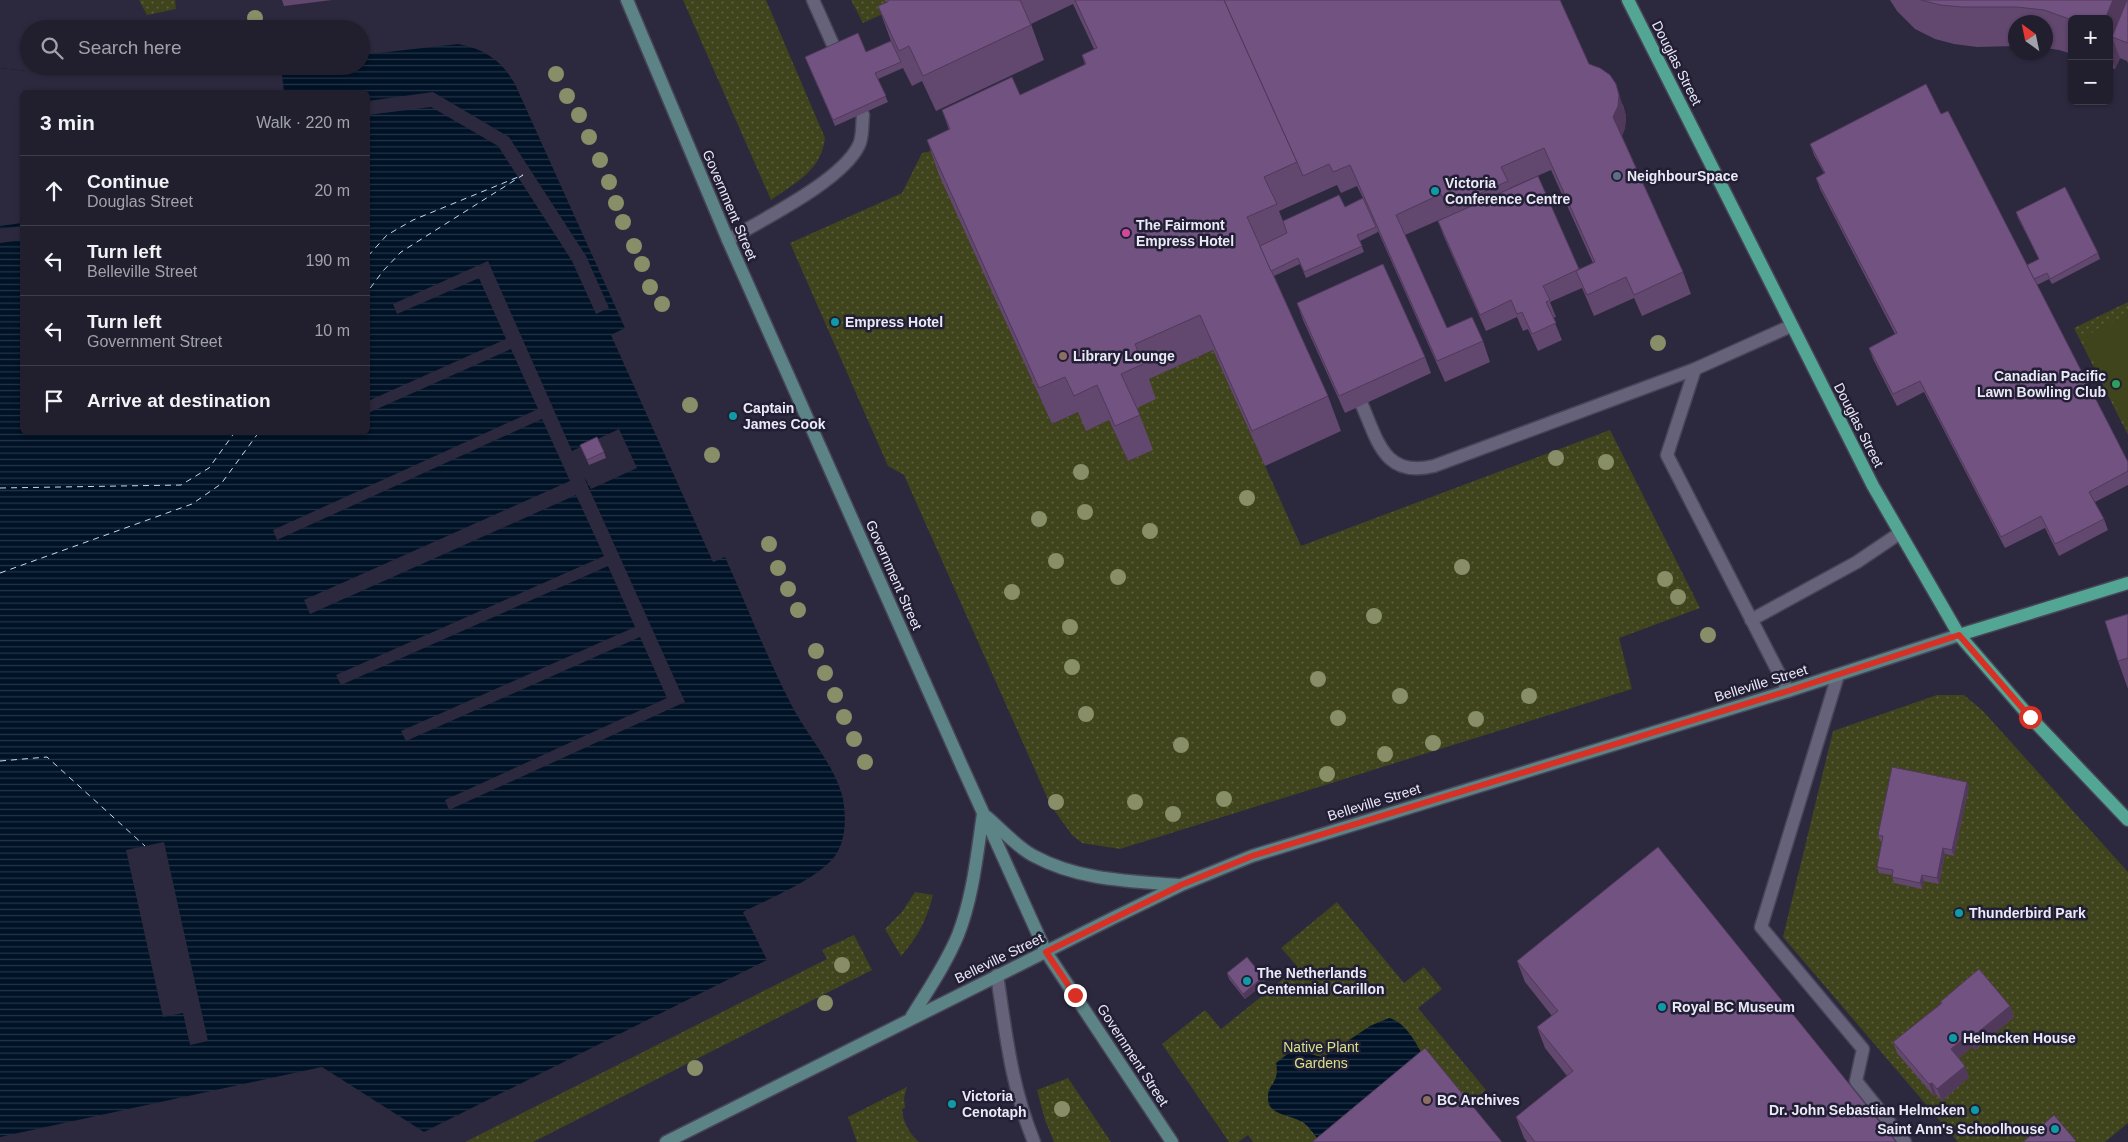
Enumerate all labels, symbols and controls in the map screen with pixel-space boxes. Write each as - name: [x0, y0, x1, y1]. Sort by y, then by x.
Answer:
- north arrow: [2008, 15, 2053, 60]
- map controls: [2068, 15, 2113, 105]
- button: +: [2068, 15, 2113, 60]
- street label: Douglas Street: [1649, 18, 1705, 108]
- search box: [20, 20, 370, 75]
- icon: search: [38, 34, 66, 62]
- text: Search here: [78, 37, 182, 58]
- button: −: [2068, 60, 2113, 105]
- text: 3 min: [40, 111, 95, 134]
- text: Walk · 220 m: [256, 114, 350, 131]
- street label: Government Street: [700, 147, 761, 263]
- place label: NeighbourSpace: [1627, 168, 1738, 184]
- marker: NeighbourSpace: [1611, 170, 1623, 182]
- text: Continue: [87, 171, 169, 192]
- place label: Victoria Conference Centre: [1445, 175, 1570, 207]
- icon: ahead: [40, 177, 68, 205]
- text: 20 m: [314, 182, 350, 199]
- marker: Victoria Conference Centre: [1429, 185, 1441, 197]
- text: Douglas Street: [87, 193, 193, 210]
- place label: The Fairmont Empress Hotel: [1136, 217, 1234, 249]
- marker: The Fairmont Empress Hotel: [1120, 227, 1132, 239]
- text: Turn left: [87, 241, 162, 262]
- icon: left: [40, 247, 68, 275]
- text: 190 m: [306, 252, 350, 269]
- text: Belleville Street: [87, 263, 197, 280]
- text: Turn left: [87, 311, 162, 332]
- place label: Empress Hotel: [845, 314, 943, 330]
- marker: Empress Hotel: [829, 316, 841, 328]
- icon: left: [40, 317, 68, 345]
- text: 10 m: [314, 322, 350, 339]
- text: Government Street: [87, 333, 222, 350]
- place label: Library Lounge: [1073, 348, 1175, 364]
- marker: Library Lounge: [1057, 350, 1069, 362]
- place label: Canadian Pacific Lawn Bowling Club: [1977, 368, 2106, 400]
- marker: Canadian Pacific Lawn Bowling Club: [2110, 378, 2122, 390]
- street label: Douglas Street: [1831, 380, 1887, 470]
- icon: arrive: [40, 387, 68, 415]
- text: Arrive at destination: [87, 390, 271, 411]
- place label: Captain James Cook: [743, 400, 826, 432]
- marker: Captain James Cook: [727, 410, 739, 422]
- street label: Government Street: [863, 518, 925, 632]
- street label: Belleville Street: [1713, 661, 1810, 705]
- route start: [2019, 706, 2042, 729]
- street label: Belleville Street: [1326, 780, 1423, 824]
- place label: Thunderbird Park: [1969, 905, 2086, 921]
- marker: Thunderbird Park: [1953, 907, 1965, 919]
- street label: Belleville Street: [952, 930, 1046, 986]
- place label: The Netherlands Centennial Carillon: [1257, 965, 1385, 997]
- marker: The Netherlands Centennial Carillon: [1241, 975, 1253, 987]
- route end: [1064, 984, 1087, 1007]
- place label: Royal BC Museum: [1672, 999, 1795, 1015]
- street label: Government Street: [1094, 1001, 1172, 1109]
- marker: Royal BC Museum: [1656, 1001, 1668, 1013]
- place label: Helmcken House: [1963, 1030, 2076, 1046]
- marker: Helmcken House: [1947, 1032, 1959, 1044]
- park label: Native Plant Gardens: [1283, 1039, 1359, 1071]
- place label: Victoria Cenotaph: [962, 1088, 1027, 1120]
- place label: BC Archives: [1437, 1092, 1520, 1108]
- marker: BC Archives: [1421, 1094, 1433, 1106]
- marker: Victoria Cenotaph: [946, 1098, 958, 1110]
- place label: Dr. John Sebastian Helmcken: [1769, 1102, 1965, 1118]
- marker: Dr. John Sebastian Helmcken: [1969, 1104, 1981, 1116]
- place label: Saint Ann's Schoolhouse: [1877, 1121, 2045, 1137]
- marker: Saint Ann's Schoolhouse: [2049, 1123, 2061, 1135]

